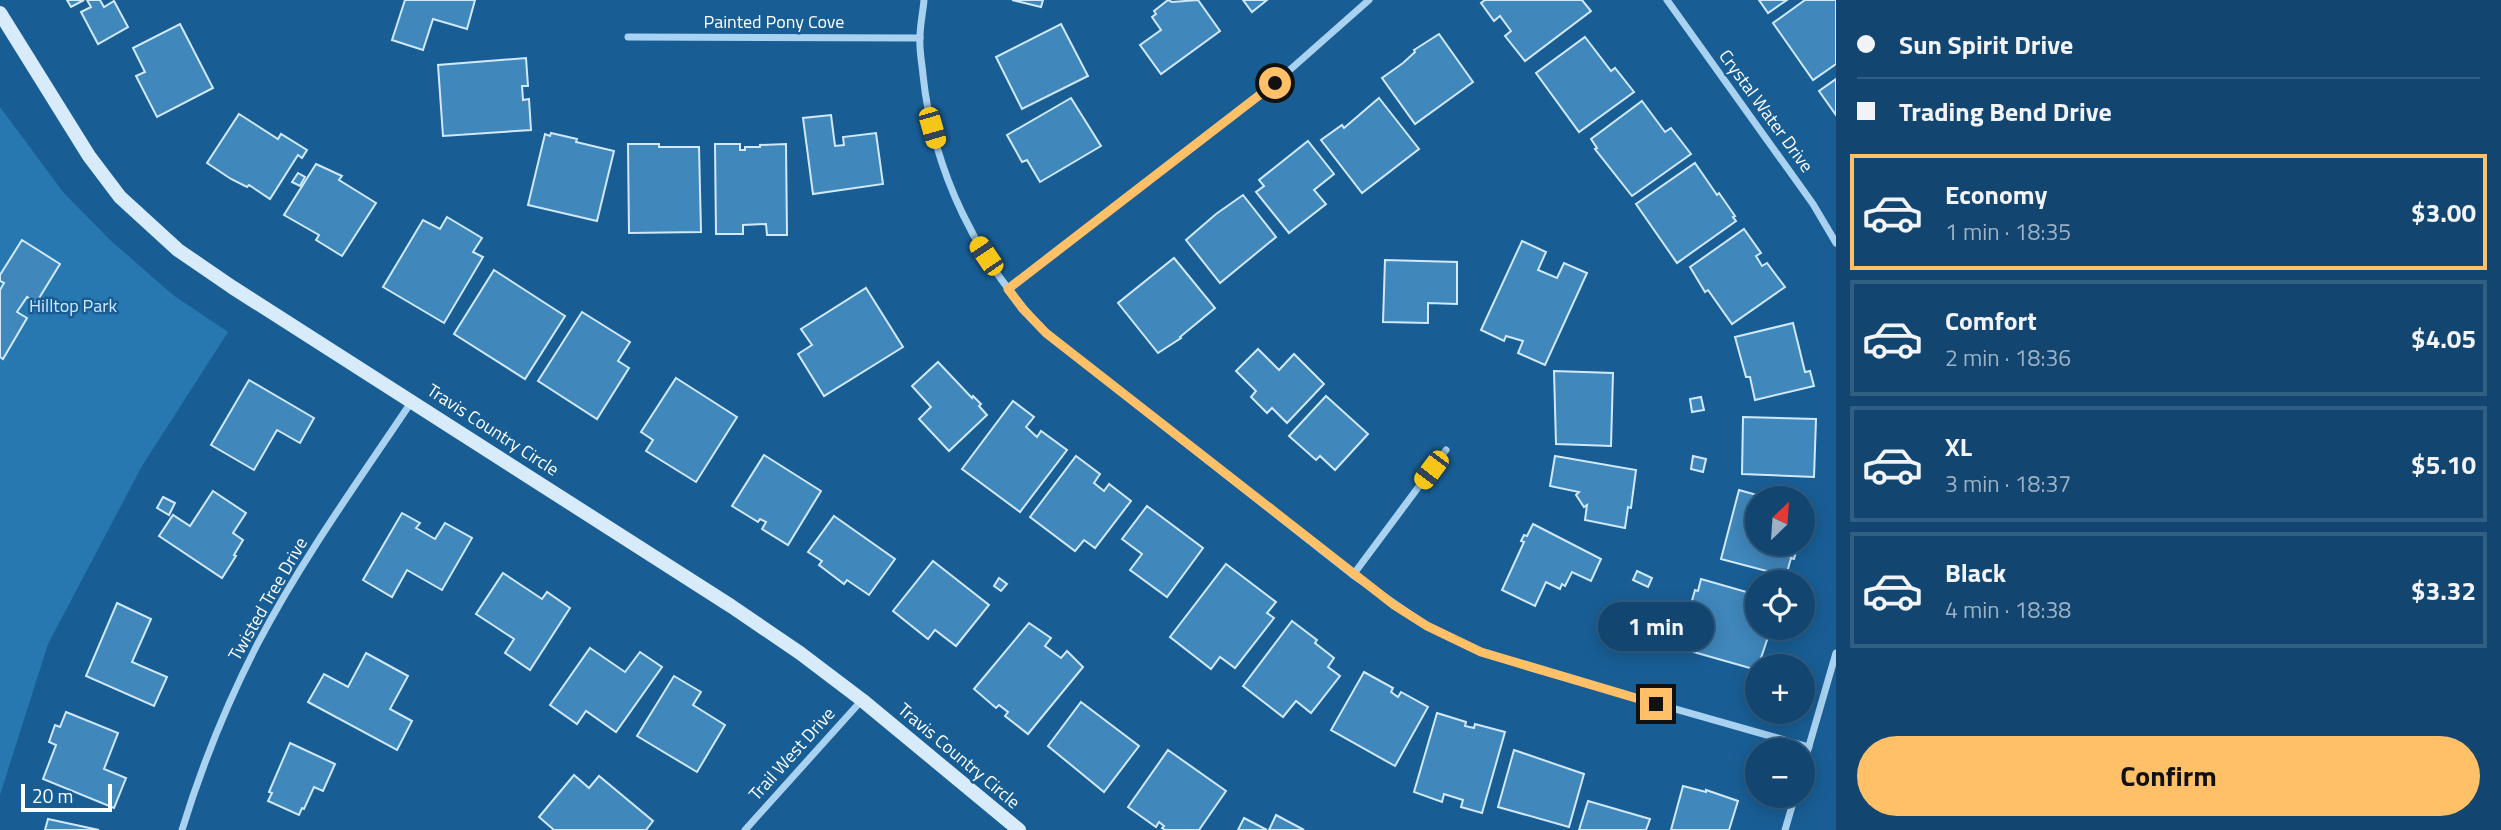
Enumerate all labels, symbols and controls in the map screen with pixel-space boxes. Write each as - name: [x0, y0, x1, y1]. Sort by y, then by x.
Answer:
- street label: Painted Pony Cove: [704, 8, 844, 35]
- text: Sun Spirit Drive: [1899, 25, 2073, 64]
- street label: Crystal Water Drive: [1713, 44, 1820, 178]
- route start: [1259, 67, 1291, 99]
- text: Trading Bend Drive: [1899, 92, 2112, 131]
- car: [917, 105, 948, 151]
- text: Economy: [1945, 175, 2047, 214]
- icon: car: [1861, 181, 1924, 244]
- text: $3.00: [2411, 193, 2476, 232]
- text: 1 min · 18:35: [1945, 214, 2071, 249]
- car: [966, 233, 1007, 279]
- park label: Hilltop Park: [29, 292, 117, 319]
- text: Comfort: [1945, 301, 2037, 340]
- icon: car: [1861, 307, 1924, 370]
- text: $4.05: [2411, 319, 2476, 358]
- text: 2 min · 18:36: [1945, 340, 2071, 375]
- street label: Travis Country Circle: [422, 377, 565, 482]
- text: XL: [1945, 427, 1972, 466]
- icon: car: [1861, 433, 1924, 496]
- text: $5.10: [2411, 445, 2476, 484]
- car: [1410, 447, 1453, 493]
- text: 3 min · 18:37: [1945, 466, 2071, 501]
- north arrow: [1745, 486, 1815, 556]
- map controls: [1745, 486, 1815, 808]
- street label: Twisted Tree Drive: [221, 532, 314, 666]
- text: Black: [1945, 553, 2006, 592]
- icon: car: [1861, 559, 1924, 622]
- button: locate: [1745, 570, 1815, 640]
- text: $3.32: [2411, 571, 2476, 610]
- text: 4 min · 18:38: [1945, 592, 2071, 627]
- callout: 1 min: [1598, 602, 1714, 652]
- text: 1 min: [1628, 609, 1684, 644]
- button: +: [1745, 654, 1815, 724]
- route end: [1640, 688, 1672, 720]
- street label: Travis Country Circle: [892, 696, 1026, 815]
- street label: Trail West Drive: [742, 701, 841, 807]
- button: Confirm: [1857, 736, 2480, 816]
- button: −: [1745, 738, 1815, 808]
- scale bar: [21, 781, 112, 813]
- text: 20 m: [32, 781, 73, 810]

